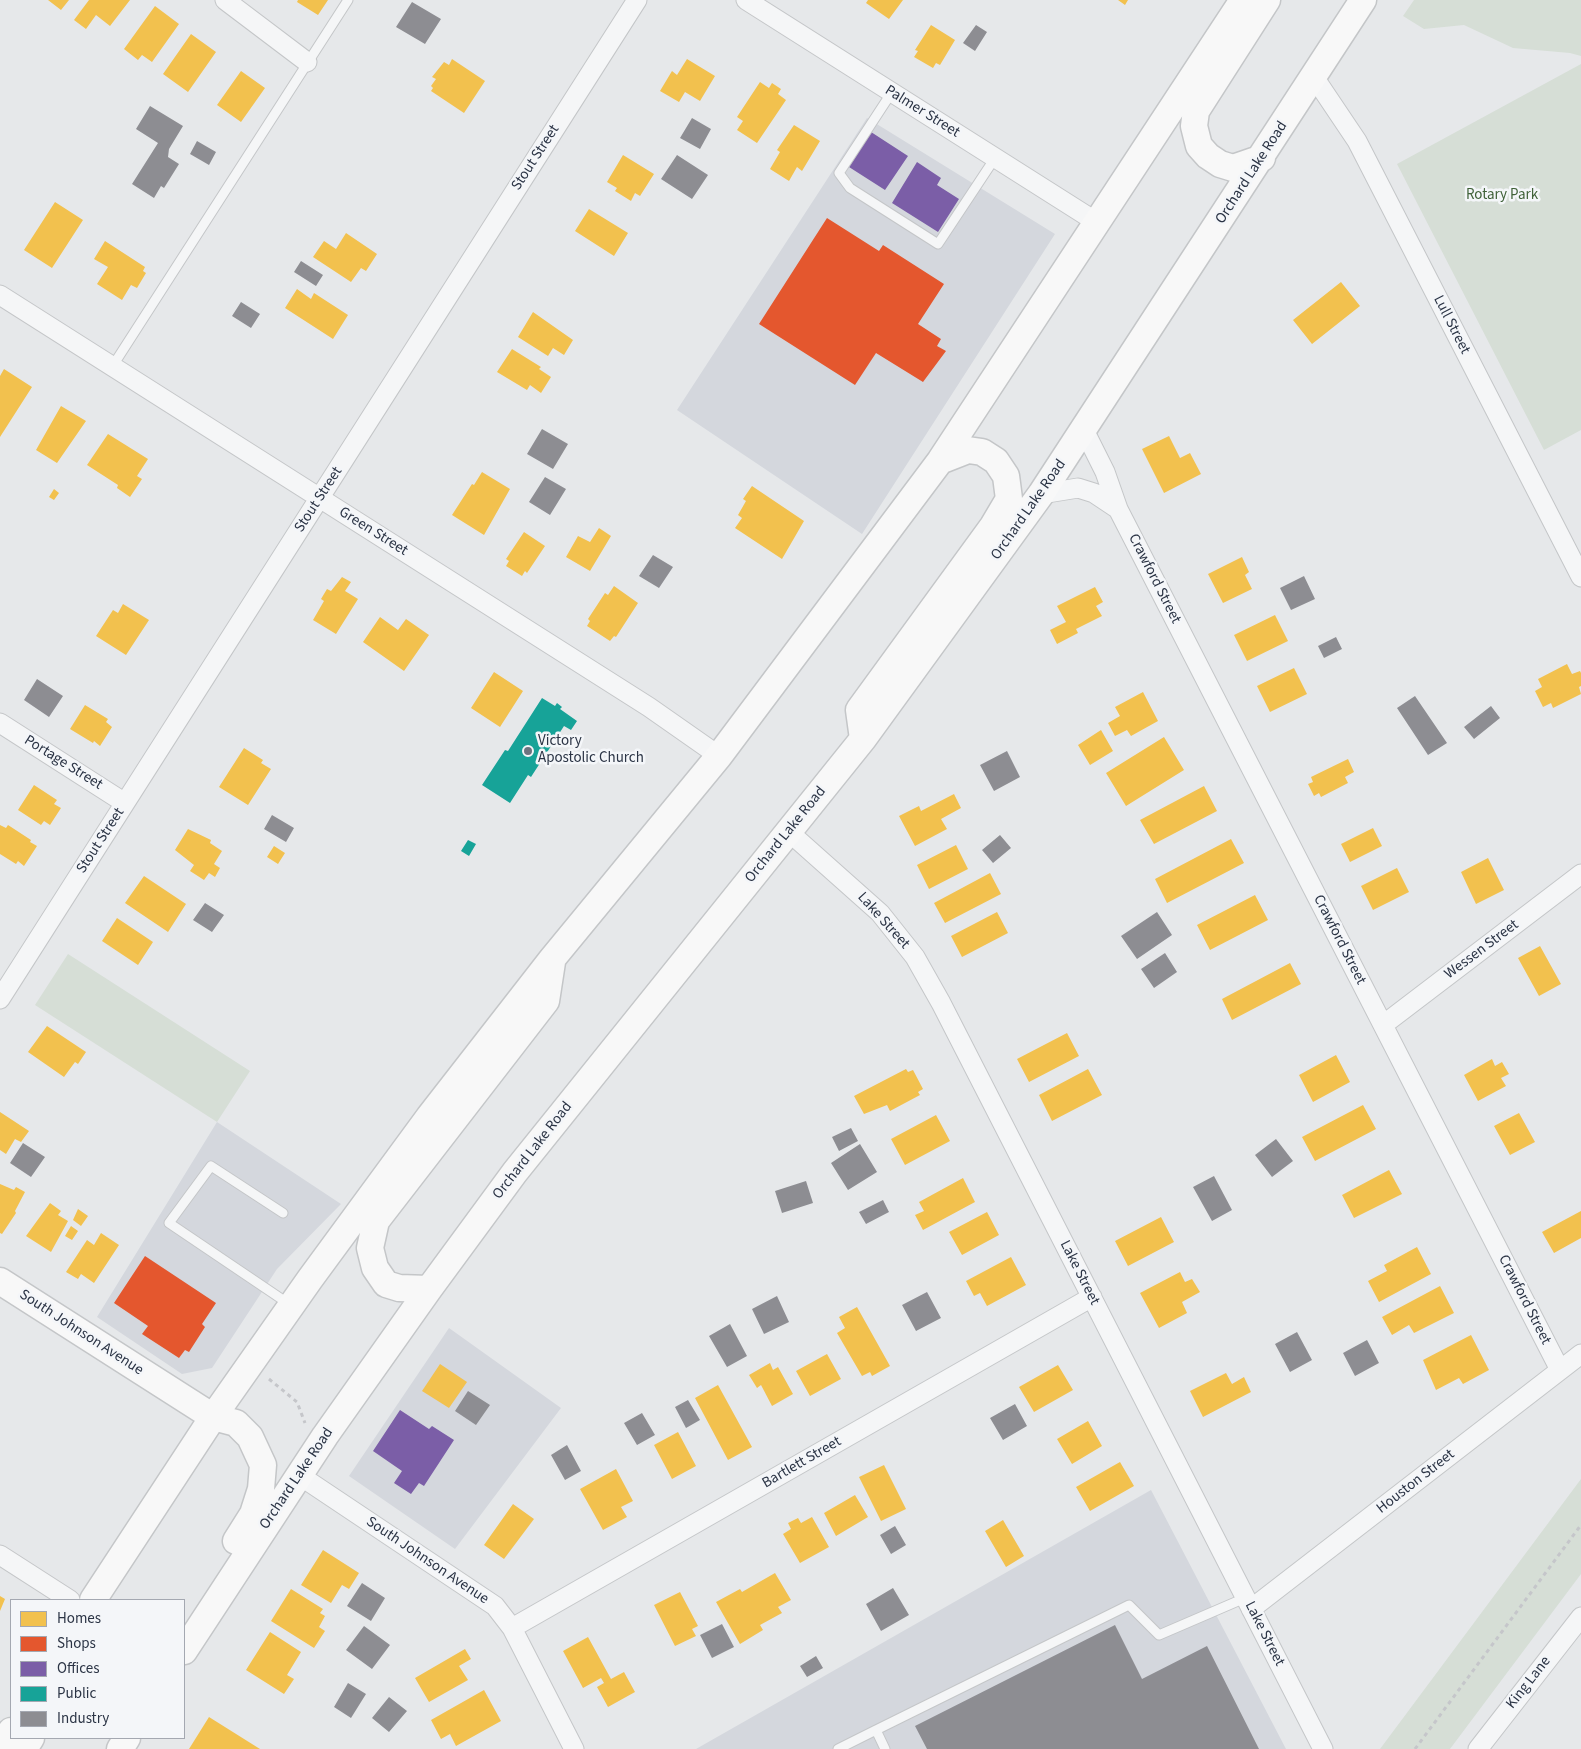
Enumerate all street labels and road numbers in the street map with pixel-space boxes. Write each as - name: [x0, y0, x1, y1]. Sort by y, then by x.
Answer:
- street label: Palmer Street: [881, 82, 963, 142]
- street label: Orchard Lake Road: [1212, 118, 1292, 228]
- street label: Stout Street: [508, 122, 564, 194]
- street label: Lull Street: [1429, 293, 1473, 357]
- street label: Orchard Lake Road: [988, 456, 1070, 564]
- street label: Stout Street: [291, 464, 347, 536]
- street label: Green Street: [335, 504, 411, 560]
- street label: Crawford Street: [1124, 531, 1184, 627]
- street label: Portage Street: [20, 732, 106, 794]
- street label: Orchard Lake Road: [742, 783, 830, 887]
- street label: Stout Street: [73, 805, 129, 877]
- street label: Lake Street: [853, 889, 913, 953]
- street label: Crawford Street: [1309, 892, 1369, 988]
- street label: Wessen Street: [1441, 916, 1523, 984]
- street label: Orchard Lake Road: [489, 1099, 577, 1203]
- street label: Lake Street: [1055, 1238, 1103, 1308]
- street label: Crawford Street: [1494, 1252, 1554, 1348]
- street label: South Johnson Avenue: [16, 1286, 146, 1380]
- street label: Orchard Lake Road: [256, 1425, 338, 1533]
- street label: Bartlett Street: [759, 1433, 845, 1493]
- street label: Houston Street: [1373, 1446, 1459, 1518]
- street label: South Johnson Avenue: [362, 1513, 492, 1609]
- street label: Lake Street: [1240, 1599, 1288, 1669]
- street label: King Lane: [1503, 1653, 1555, 1713]

